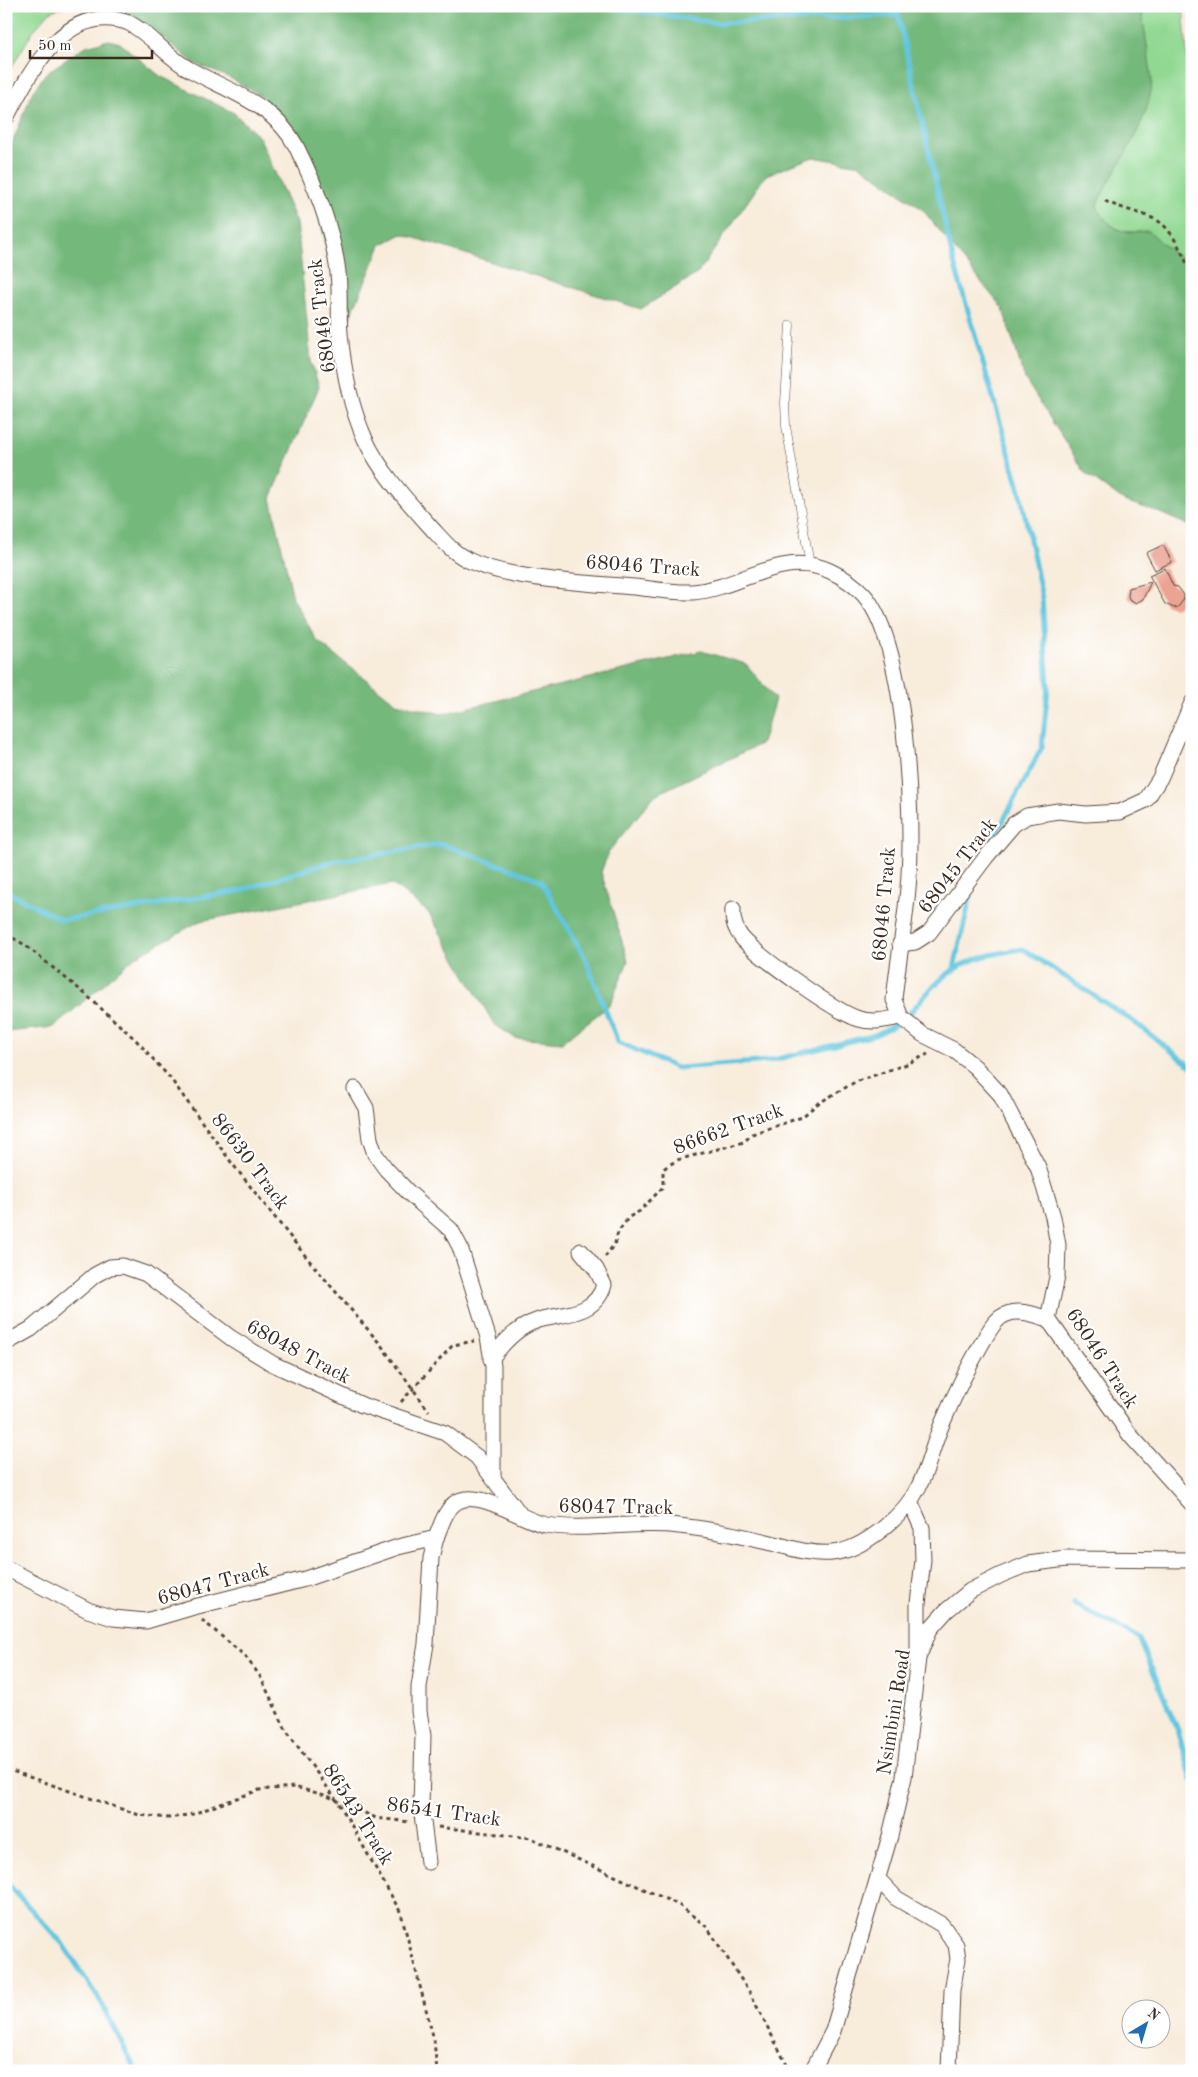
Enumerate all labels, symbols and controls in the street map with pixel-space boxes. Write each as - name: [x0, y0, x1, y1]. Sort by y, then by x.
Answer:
- scale bar: [30, 28, 152, 60]
- text: 50 m: [38, 39, 72, 54]
- street label: 68046 Track: [306, 257, 340, 374]
- street label: 68046 Track: [585, 553, 701, 581]
- street label: 68045 Track: [915, 815, 1002, 918]
- street label: 68046 Track: [870, 846, 900, 962]
- street label: 86662 Track: [671, 1101, 786, 1159]
- street label: 86630 Track: [207, 1110, 292, 1214]
- street label: 68046 Track: [1062, 1305, 1141, 1413]
- street label: 68048 Track: [243, 1317, 354, 1389]
- street label: 68047 Track: [558, 1497, 674, 1519]
- street label: 68047 Track: [155, 1560, 272, 1609]
- street label: Nsimbini Road: [875, 1648, 915, 1777]
- street label: 86543 Track: [318, 1761, 396, 1869]
- street label: 86541 Track: [385, 1795, 502, 1831]
- north arrow: [1120, 2000, 1170, 2050]
- text: N: [1145, 2006, 1162, 2024]

